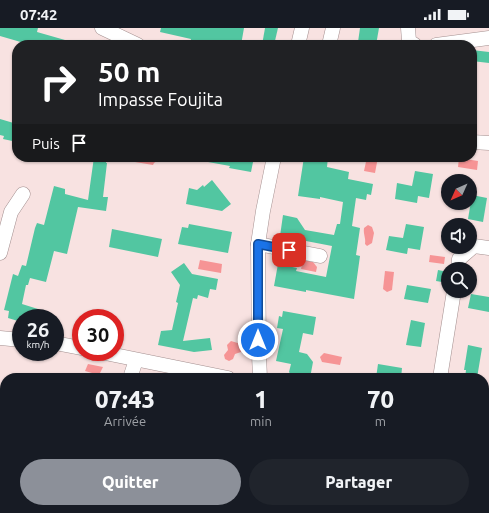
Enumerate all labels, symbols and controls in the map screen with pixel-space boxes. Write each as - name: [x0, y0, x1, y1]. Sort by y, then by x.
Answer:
- text: 07:42: [20, 6, 58, 23]
- icon: right: [32, 56, 84, 108]
- text: 50 m: [98, 56, 160, 87]
- text: Impasse Foujita: [98, 89, 223, 109]
- icon: arrive: [68, 132, 90, 154]
- text: Puis: [32, 135, 60, 152]
- north arrow: [441, 174, 477, 210]
- map controls: [441, 174, 477, 298]
- button: sound: [441, 218, 477, 254]
- pin: [272, 233, 306, 267]
- icon: arrive: [278, 239, 300, 261]
- button: search: [441, 262, 477, 298]
- speed limit sign: 30: [72, 309, 124, 361]
- text: 26: [27, 318, 49, 341]
- position arrow: [237, 319, 279, 361]
- text: km/h: [26, 339, 50, 350]
- text: 07:43: [95, 386, 155, 413]
- text: 1: [254, 386, 268, 413]
- text: 70: [367, 386, 394, 413]
- text: Arrivée: [104, 414, 146, 428]
- text: min: [250, 414, 272, 428]
- text: m: [375, 414, 386, 428]
- button: Quitter: [20, 459, 241, 505]
- button: Partager: [249, 459, 469, 505]

